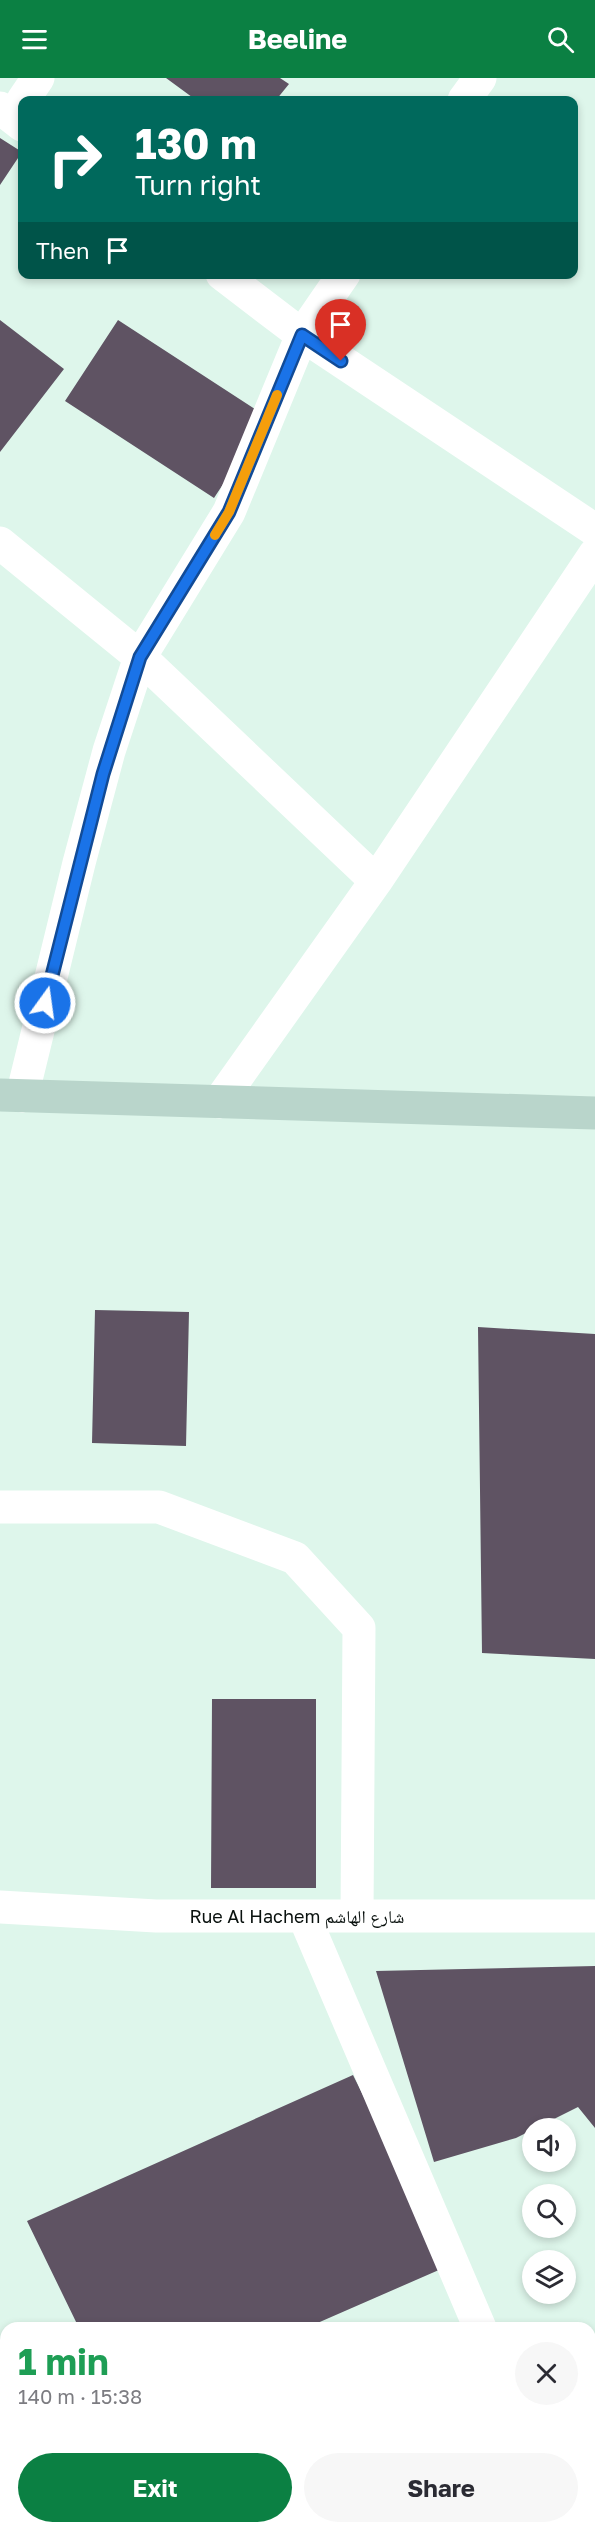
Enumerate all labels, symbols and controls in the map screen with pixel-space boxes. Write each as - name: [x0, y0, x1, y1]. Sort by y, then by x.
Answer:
- icon: menu: [18, 23, 51, 56]
- text: Beeline: [248, 23, 347, 55]
- icon: search: [544, 23, 577, 56]
- text: 130 m: [135, 118, 257, 168]
- icon: right: [36, 120, 114, 198]
- text: Turn right: [135, 169, 261, 201]
- icon: arrive: [101, 234, 134, 267]
- text: Then: [36, 237, 89, 264]
- pin: [315, 299, 366, 361]
- icon: arrive: [324, 308, 357, 341]
- position arrow: [13, 971, 77, 1035]
- street label: Rue Al Hachem شارع الهاشم: [190, 1905, 404, 1929]
- map controls: [522, 2118, 576, 2304]
- button: sound: [522, 2118, 576, 2172]
- button: search: [522, 2184, 576, 2238]
- button: layers: [522, 2250, 576, 2304]
- text: 1 min: [18, 2340, 109, 2383]
- button: close: [515, 2342, 578, 2405]
- text: 140 m · 15:38: [18, 2384, 142, 2408]
- button: Exit: [18, 2453, 292, 2522]
- button: Share: [304, 2453, 578, 2522]

